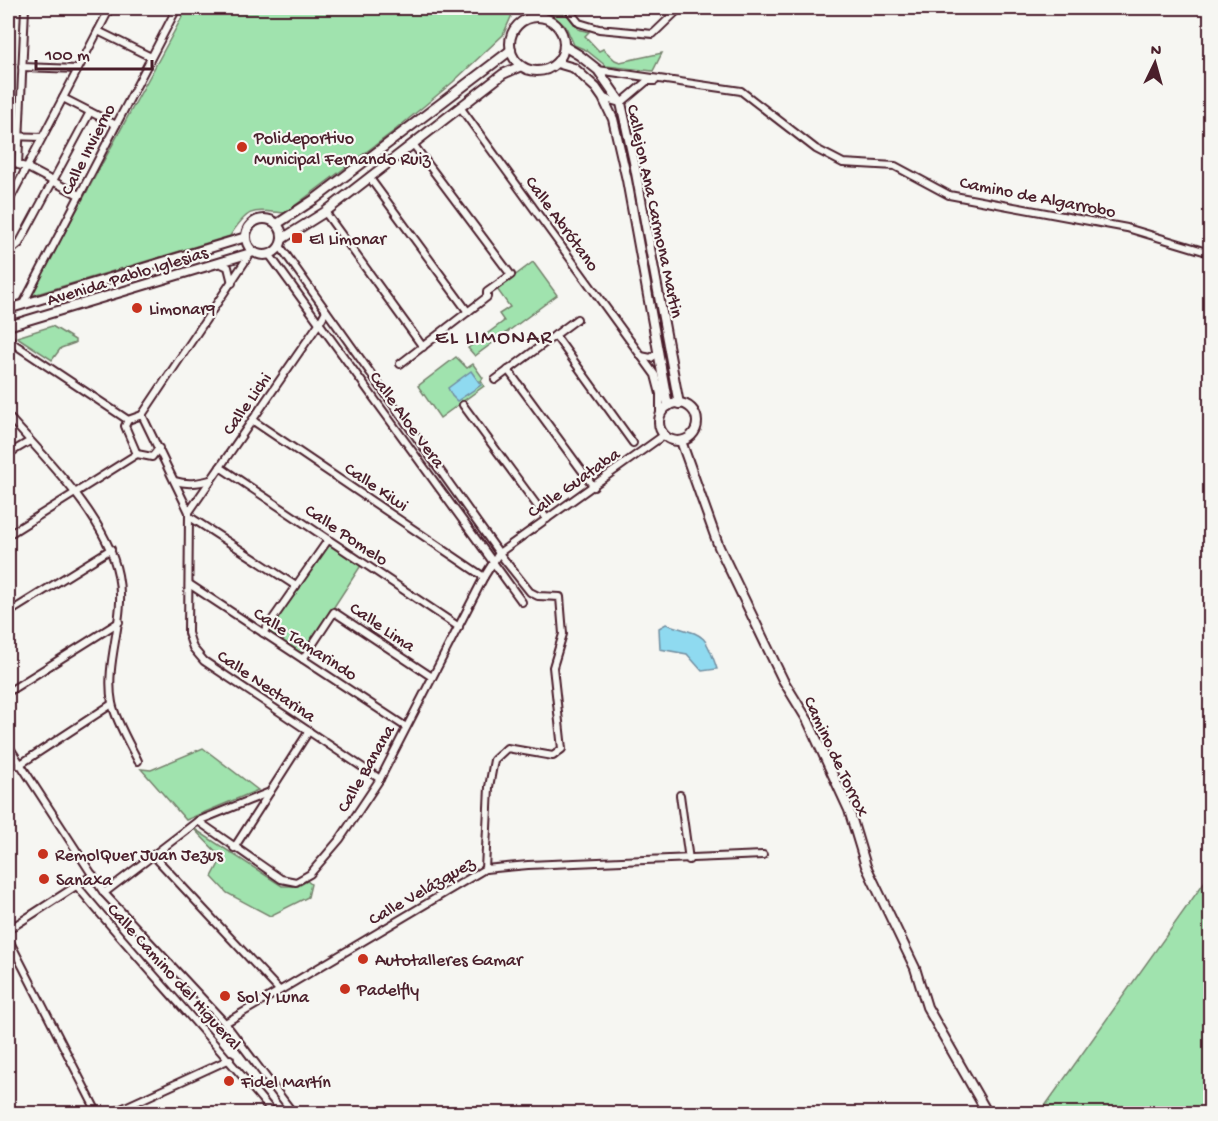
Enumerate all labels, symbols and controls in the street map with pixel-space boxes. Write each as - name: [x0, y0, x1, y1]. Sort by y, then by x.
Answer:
- scale bar: [36, 33, 152, 71]
- north arrow: [1125, 33, 1185, 93]
- text: N: [1150, 42, 1163, 62]
- text: 100 m: [44, 46, 90, 67]
- street label: Calle Invierno: [57, 101, 121, 199]
- street label: Callejon Ana Carmona Martin: [621, 103, 687, 321]
- place label: Polideportivo Municipal Fernando Ruiz: [253, 129, 431, 171]
- marker: Polideportivo Municipal Fernando Ruiz: [235, 140, 249, 154]
- street label: Calle Abrótano: [519, 173, 602, 276]
- street label: Camino de Algarrobo: [958, 173, 1117, 224]
- place label: El Limonar: [309, 230, 388, 251]
- marker: El Limonar: [290, 231, 304, 245]
- street label: Avenida Pablo Iglesias: [45, 243, 212, 312]
- place label: Limonar9: [149, 300, 216, 321]
- marker: Limonar9: [130, 301, 144, 315]
- district label: EL LIMONAR: [435, 327, 553, 352]
- street label: Calle Aloe Vera: [364, 368, 449, 474]
- street label: Calle Lichi: [219, 369, 277, 440]
- street label: Calle Guataba: [524, 444, 625, 524]
- street label: Calle Kiwi: [340, 459, 412, 517]
- street label: Calle Pomelo: [300, 501, 391, 572]
- street label: Calle Lima: [345, 599, 419, 658]
- street label: Calle Tamarindo: [249, 604, 361, 686]
- street label: Calle Nectarina: [212, 646, 320, 728]
- street label: Camino de Torrox: [798, 693, 872, 821]
- street label: Calle Banana: [334, 721, 401, 817]
- place label: RemolQuer Juan Jezus: [55, 846, 224, 867]
- marker: RemolQuer Juan Jezus: [36, 847, 50, 861]
- street label: Calle Velázquez: [366, 853, 480, 931]
- place label: Sanaxa: [56, 871, 113, 892]
- marker: Sanaxa: [37, 872, 51, 886]
- street label: Calle Camino del Higueral: [102, 900, 245, 1055]
- place label: Autotalleres Gamar: [375, 951, 524, 972]
- marker: Autotalleres Gamar: [356, 952, 370, 966]
- place label: Padelfly: [356, 981, 419, 1002]
- marker: Padelfly: [338, 982, 352, 996]
- place label: Sol Y Luna: [237, 988, 310, 1009]
- marker: Sol Y Luna: [218, 989, 232, 1003]
- place label: Fidel Martín: [240, 1073, 331, 1094]
- marker: Fidel Martín: [222, 1074, 236, 1088]

